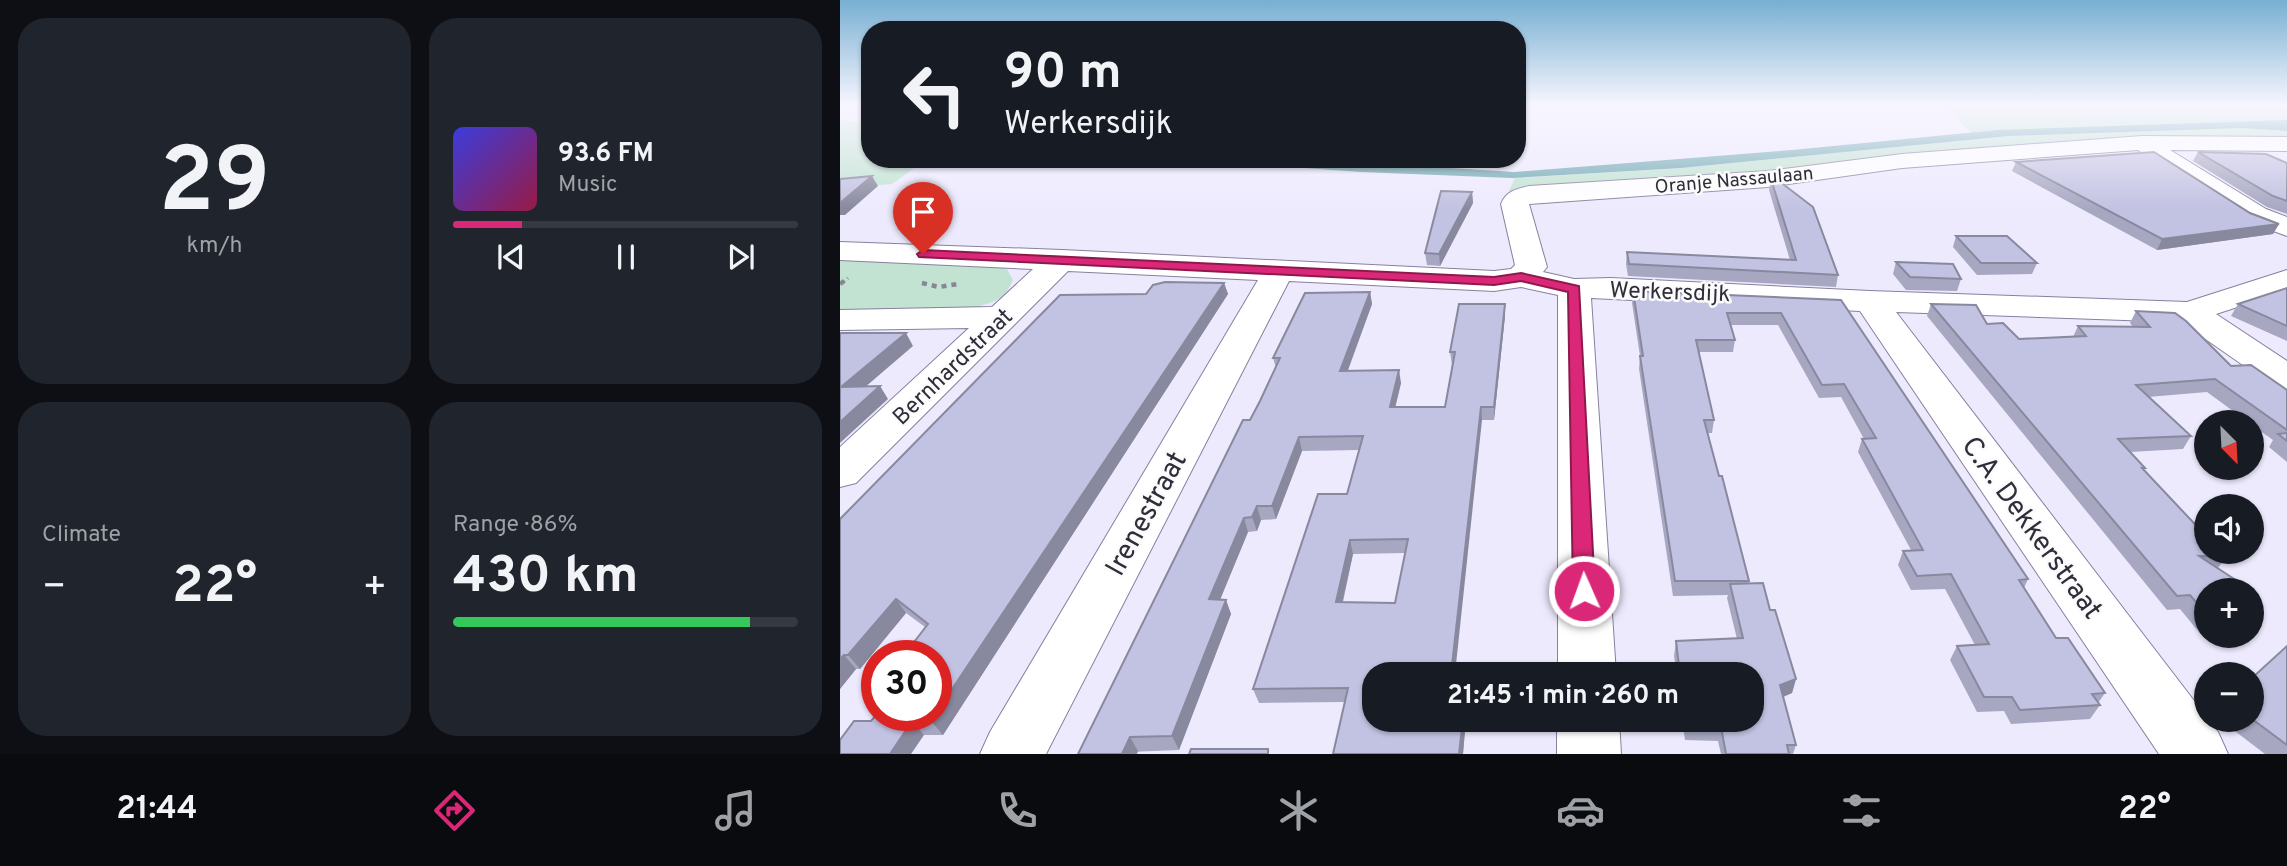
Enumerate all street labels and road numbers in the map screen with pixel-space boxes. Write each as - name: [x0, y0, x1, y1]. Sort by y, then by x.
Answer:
- street label: Oranje Nassaulaan: [1654, 162, 1815, 200]
- street label: Werkersdijk: [1609, 277, 1731, 310]
- street label: Bernhardstraat: [888, 303, 1020, 432]
- street label: C.A. Dekkerstraat: [1952, 430, 2109, 627]
- street label: Irenestraat: [1099, 446, 1197, 583]

